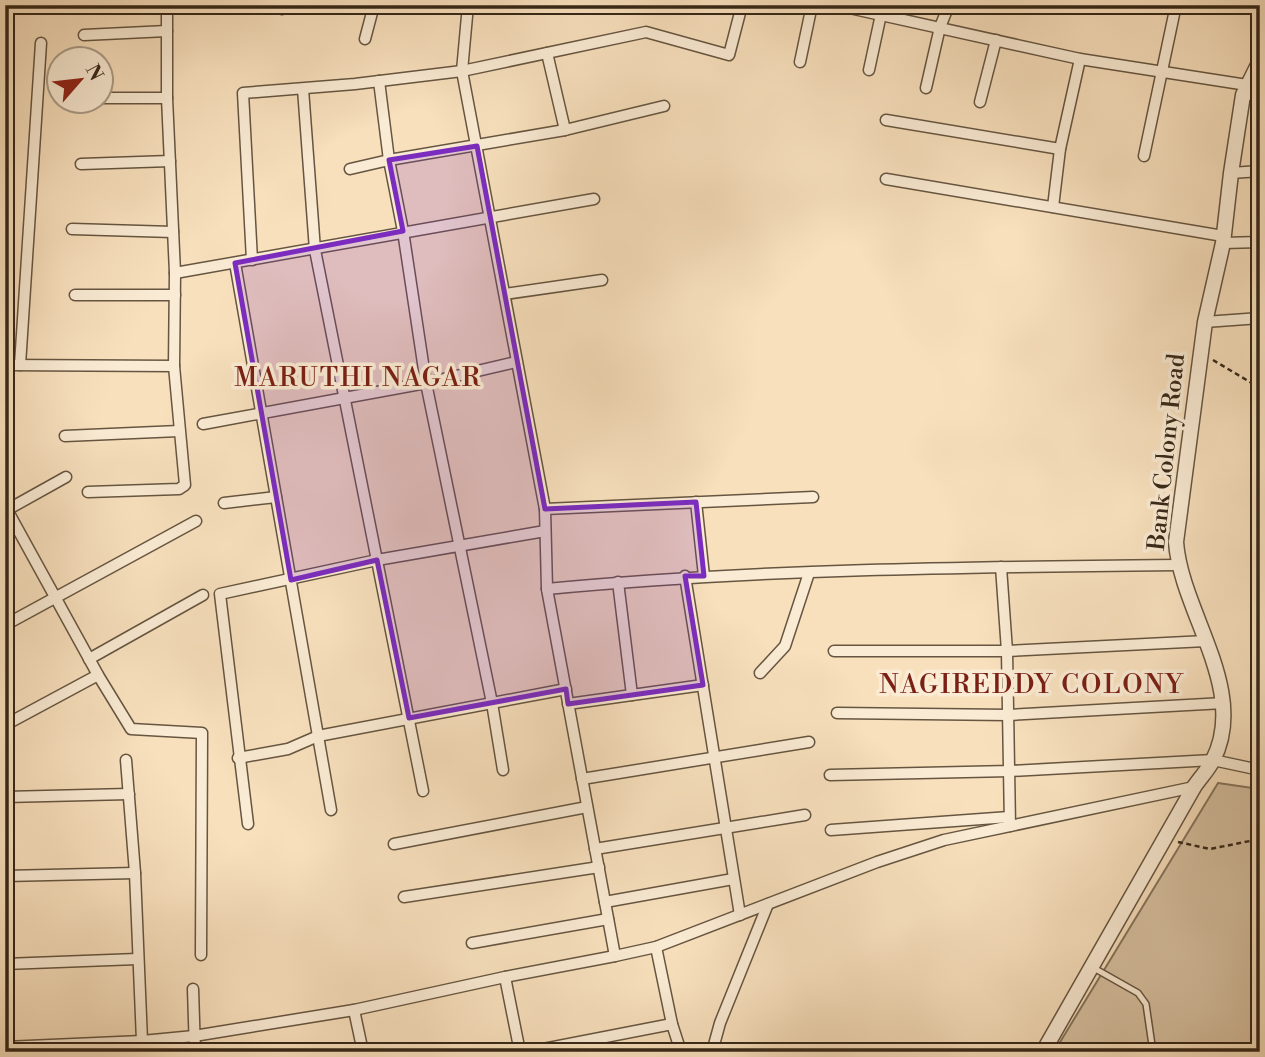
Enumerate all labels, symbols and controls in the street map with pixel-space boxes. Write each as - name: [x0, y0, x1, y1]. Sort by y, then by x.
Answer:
- north arrow: [46, 46, 116, 116]
- text: N: [80, 60, 108, 85]
- street label: Bank Colony Road: [1142, 352, 1192, 553]
- district label: MARUTHI NAGAR: [234, 362, 482, 394]
- district label: NAGIREDDY COLONY: [879, 669, 1185, 701]

